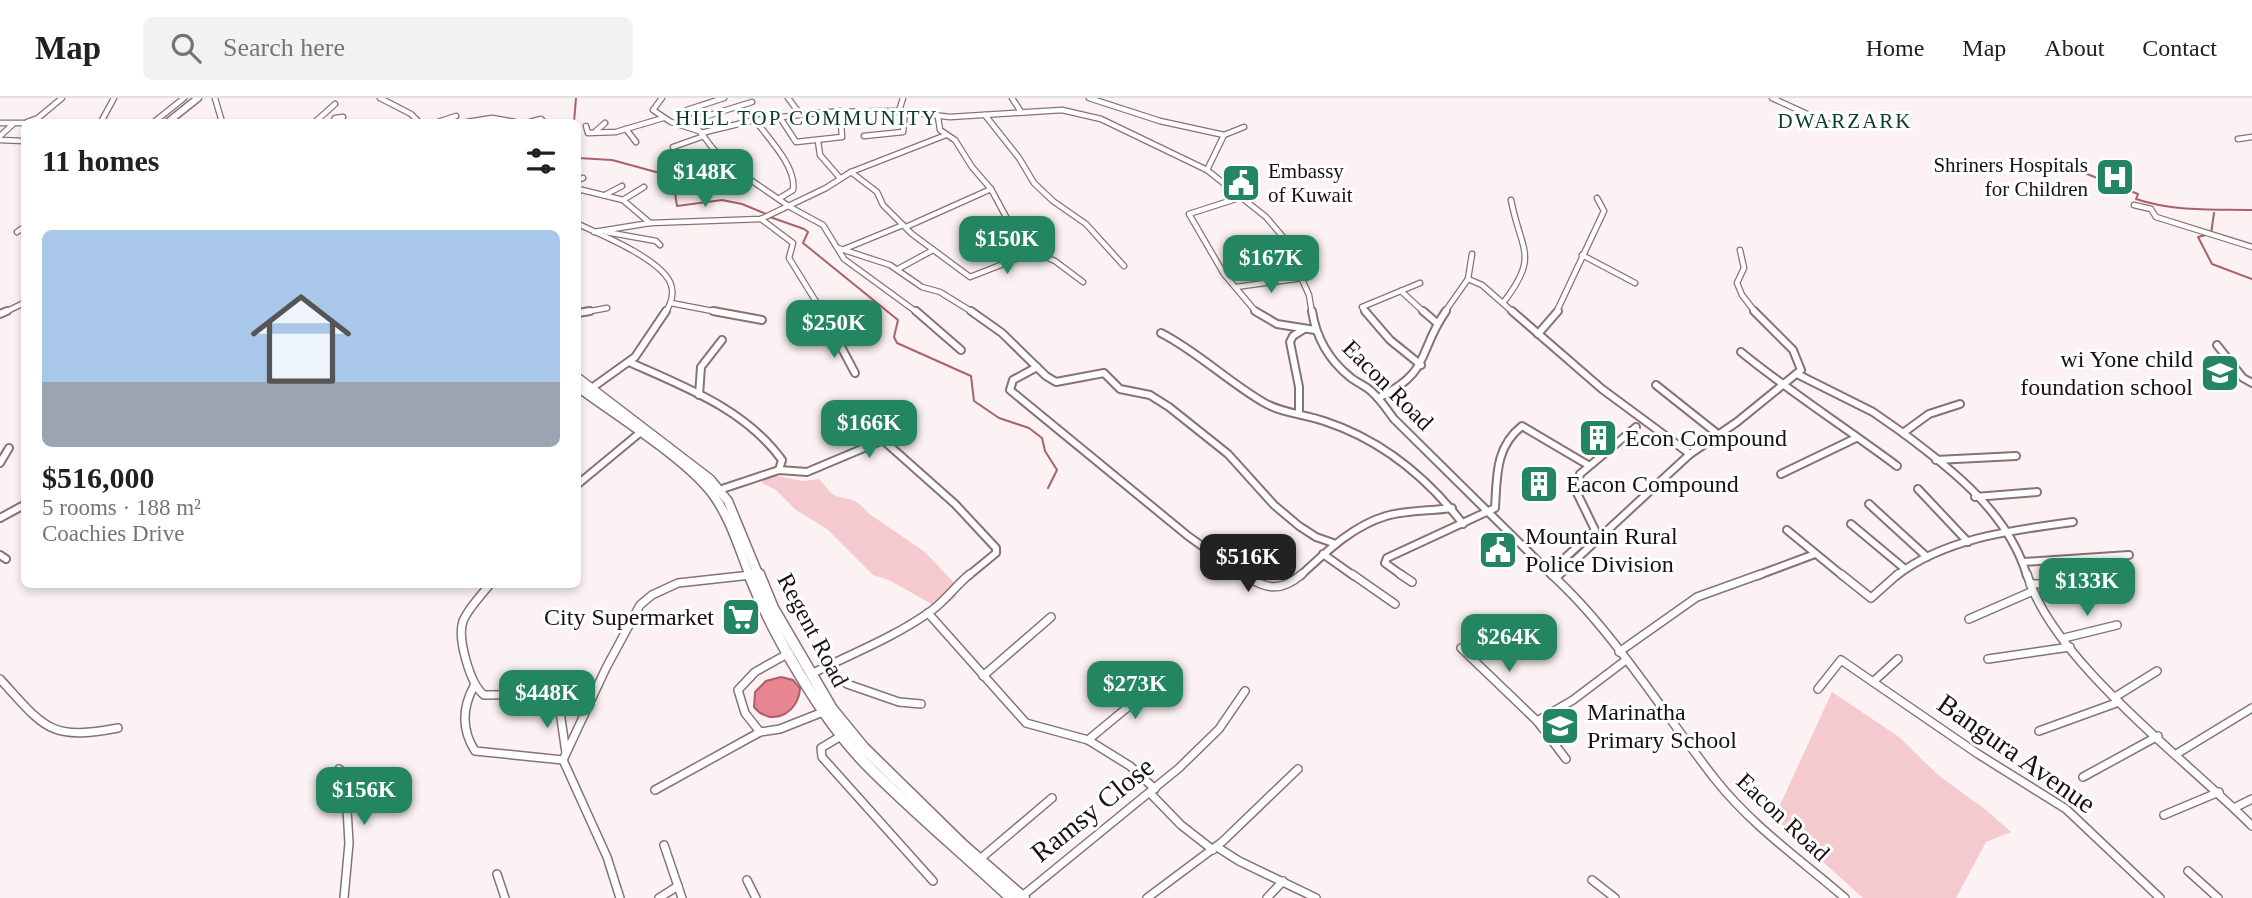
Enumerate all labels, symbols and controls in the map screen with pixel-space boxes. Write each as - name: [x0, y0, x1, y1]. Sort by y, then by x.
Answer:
- search box: [143, 17, 633, 80]
- icon: search: [167, 29, 205, 67]
- text: Map: [35, 30, 101, 66]
- text: Search here: [223, 33, 345, 62]
- text: Home: [1866, 35, 1924, 61]
- text: Map: [1962, 35, 2006, 61]
- text: About: [2044, 35, 2104, 61]
- text: Contact: [2142, 35, 2217, 61]
- district label: HILL TOP COMMUNITY: [675, 106, 939, 130]
- district label: DWARZARK: [1778, 109, 1913, 133]
- icon: filters: [522, 142, 560, 180]
- text: 11 homes: [42, 144, 160, 177]
- pin: $148K: [656, 150, 754, 209]
- place label: Shriners Hospitals for Children: [1933, 153, 2088, 201]
- hospital icon: Shriners Hospitals for Children: [2094, 156, 2136, 198]
- text: $148K: [673, 159, 737, 184]
- place label: Embassy of Kuwait: [1268, 159, 1353, 207]
- public building icon: Embassy of Kuwait: [1220, 162, 1262, 204]
- pin: $150K: [958, 216, 1056, 276]
- text: $150K: [975, 226, 1039, 251]
- pin: $167K: [1222, 236, 1320, 295]
- text: $167K: [1239, 245, 1303, 270]
- icon: home: [238, 276, 364, 402]
- pin: $250K: [785, 300, 883, 360]
- text: $250K: [802, 310, 866, 335]
- street label: Eacon Road: [1338, 335, 1438, 435]
- place label: wi Yone child foundation school: [2020, 346, 2193, 400]
- school or university icon: wi Yone child foundation school: [2199, 352, 2241, 394]
- pin: $166K: [820, 400, 918, 460]
- text: $166K: [837, 410, 901, 435]
- building icon: Econ Compound: [1577, 417, 1619, 459]
- place label: Econ Compound: [1625, 425, 1787, 451]
- text: $516,000: [42, 461, 155, 494]
- building icon: Eacon Compound: [1518, 463, 1560, 505]
- place label: Eacon Compound: [1566, 471, 1739, 497]
- text: 5 rooms · 188 m²: [42, 495, 201, 520]
- text: Coachies Drive: [42, 521, 184, 546]
- place label: Mountain Rural Police Division: [1525, 523, 1678, 577]
- public building icon: Mountain Rural Police Division: [1477, 529, 1519, 571]
- pin: $516K: [1199, 534, 1297, 594]
- text: $516K: [1216, 544, 1280, 569]
- pin: $133K: [2038, 559, 2136, 618]
- text: $133K: [2055, 568, 2119, 593]
- street label: Regent Road: [772, 569, 854, 691]
- supermarket icon: City Supermarket: [720, 596, 762, 638]
- place label: City Supermarket: [544, 604, 714, 630]
- pin: $264K: [1460, 614, 1558, 674]
- text: $264K: [1477, 624, 1541, 649]
- pin: $273K: [1086, 662, 1184, 721]
- pin: $448K: [498, 670, 596, 730]
- text: $273K: [1103, 671, 1167, 696]
- text: $448K: [515, 680, 579, 705]
- street label: Bangura Avenue: [1932, 688, 2102, 819]
- place label: Marinatha Primary School: [1587, 699, 1737, 753]
- school or university icon: Marinatha Primary School: [1539, 705, 1581, 747]
- street label: Ramsy Close: [1025, 751, 1160, 868]
- pin: $156K: [315, 768, 413, 827]
- street label: Eacon Road: [1731, 768, 1835, 866]
- text: $156K: [332, 777, 396, 802]

